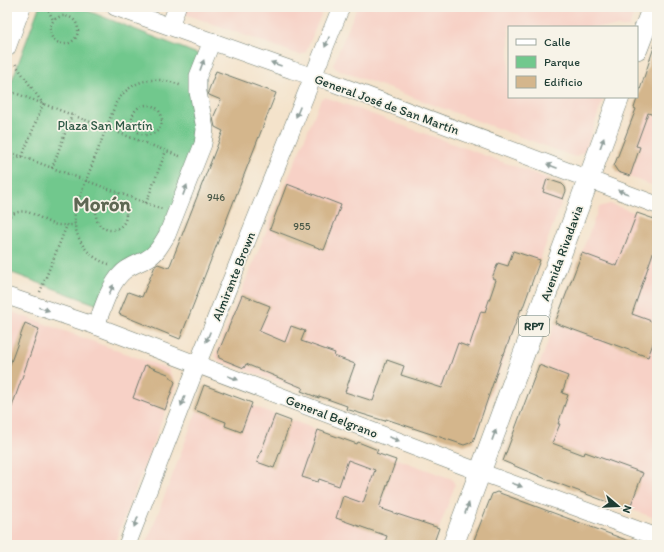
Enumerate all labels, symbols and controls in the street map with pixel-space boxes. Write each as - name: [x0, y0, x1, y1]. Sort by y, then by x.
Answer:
- legend: [508, 26, 638, 98]
- text: Calle: [544, 35, 571, 49]
- one-way arrow: [323, 36, 329, 48]
- text: Parque: [544, 55, 580, 69]
- one-way arrow: [199, 59, 205, 71]
- one-way arrow: [269, 60, 281, 66]
- street label: General José de San Martín: [312, 71, 462, 138]
- text: Edificio: [544, 75, 583, 89]
- one-way arrow: [295, 107, 301, 119]
- park label: Plaza San Martín: [57, 118, 153, 133]
- one-way arrow: [600, 137, 606, 149]
- one-way arrow: [545, 162, 557, 168]
- one-way arrow: [182, 183, 188, 195]
- one-way arrow: [616, 189, 628, 195]
- district label: Morón: [73, 191, 132, 216]
- house number: 946: [207, 191, 225, 204]
- street label: Avenida Rivadavia: [537, 203, 586, 303]
- house number: 955: [293, 220, 311, 233]
- street label: Almirante Brown: [209, 229, 258, 323]
- one-way arrow: [108, 285, 114, 296]
- one-way arrow: [38, 306, 50, 312]
- road number: RP7: [519, 316, 549, 336]
- one-way arrow: [205, 332, 211, 343]
- one-way arrow: [228, 376, 240, 382]
- street label: General Belgrano: [284, 392, 380, 441]
- one-way arrow: [179, 395, 185, 407]
- one-way arrow: [492, 429, 498, 441]
- one-way arrow: [389, 437, 401, 443]
- one-way arrow: [511, 482, 523, 488]
- north arrow: [598, 486, 638, 526]
- one-way arrow: [464, 502, 470, 514]
- text: N: [620, 503, 634, 515]
- one-way arrow: [132, 517, 138, 529]

